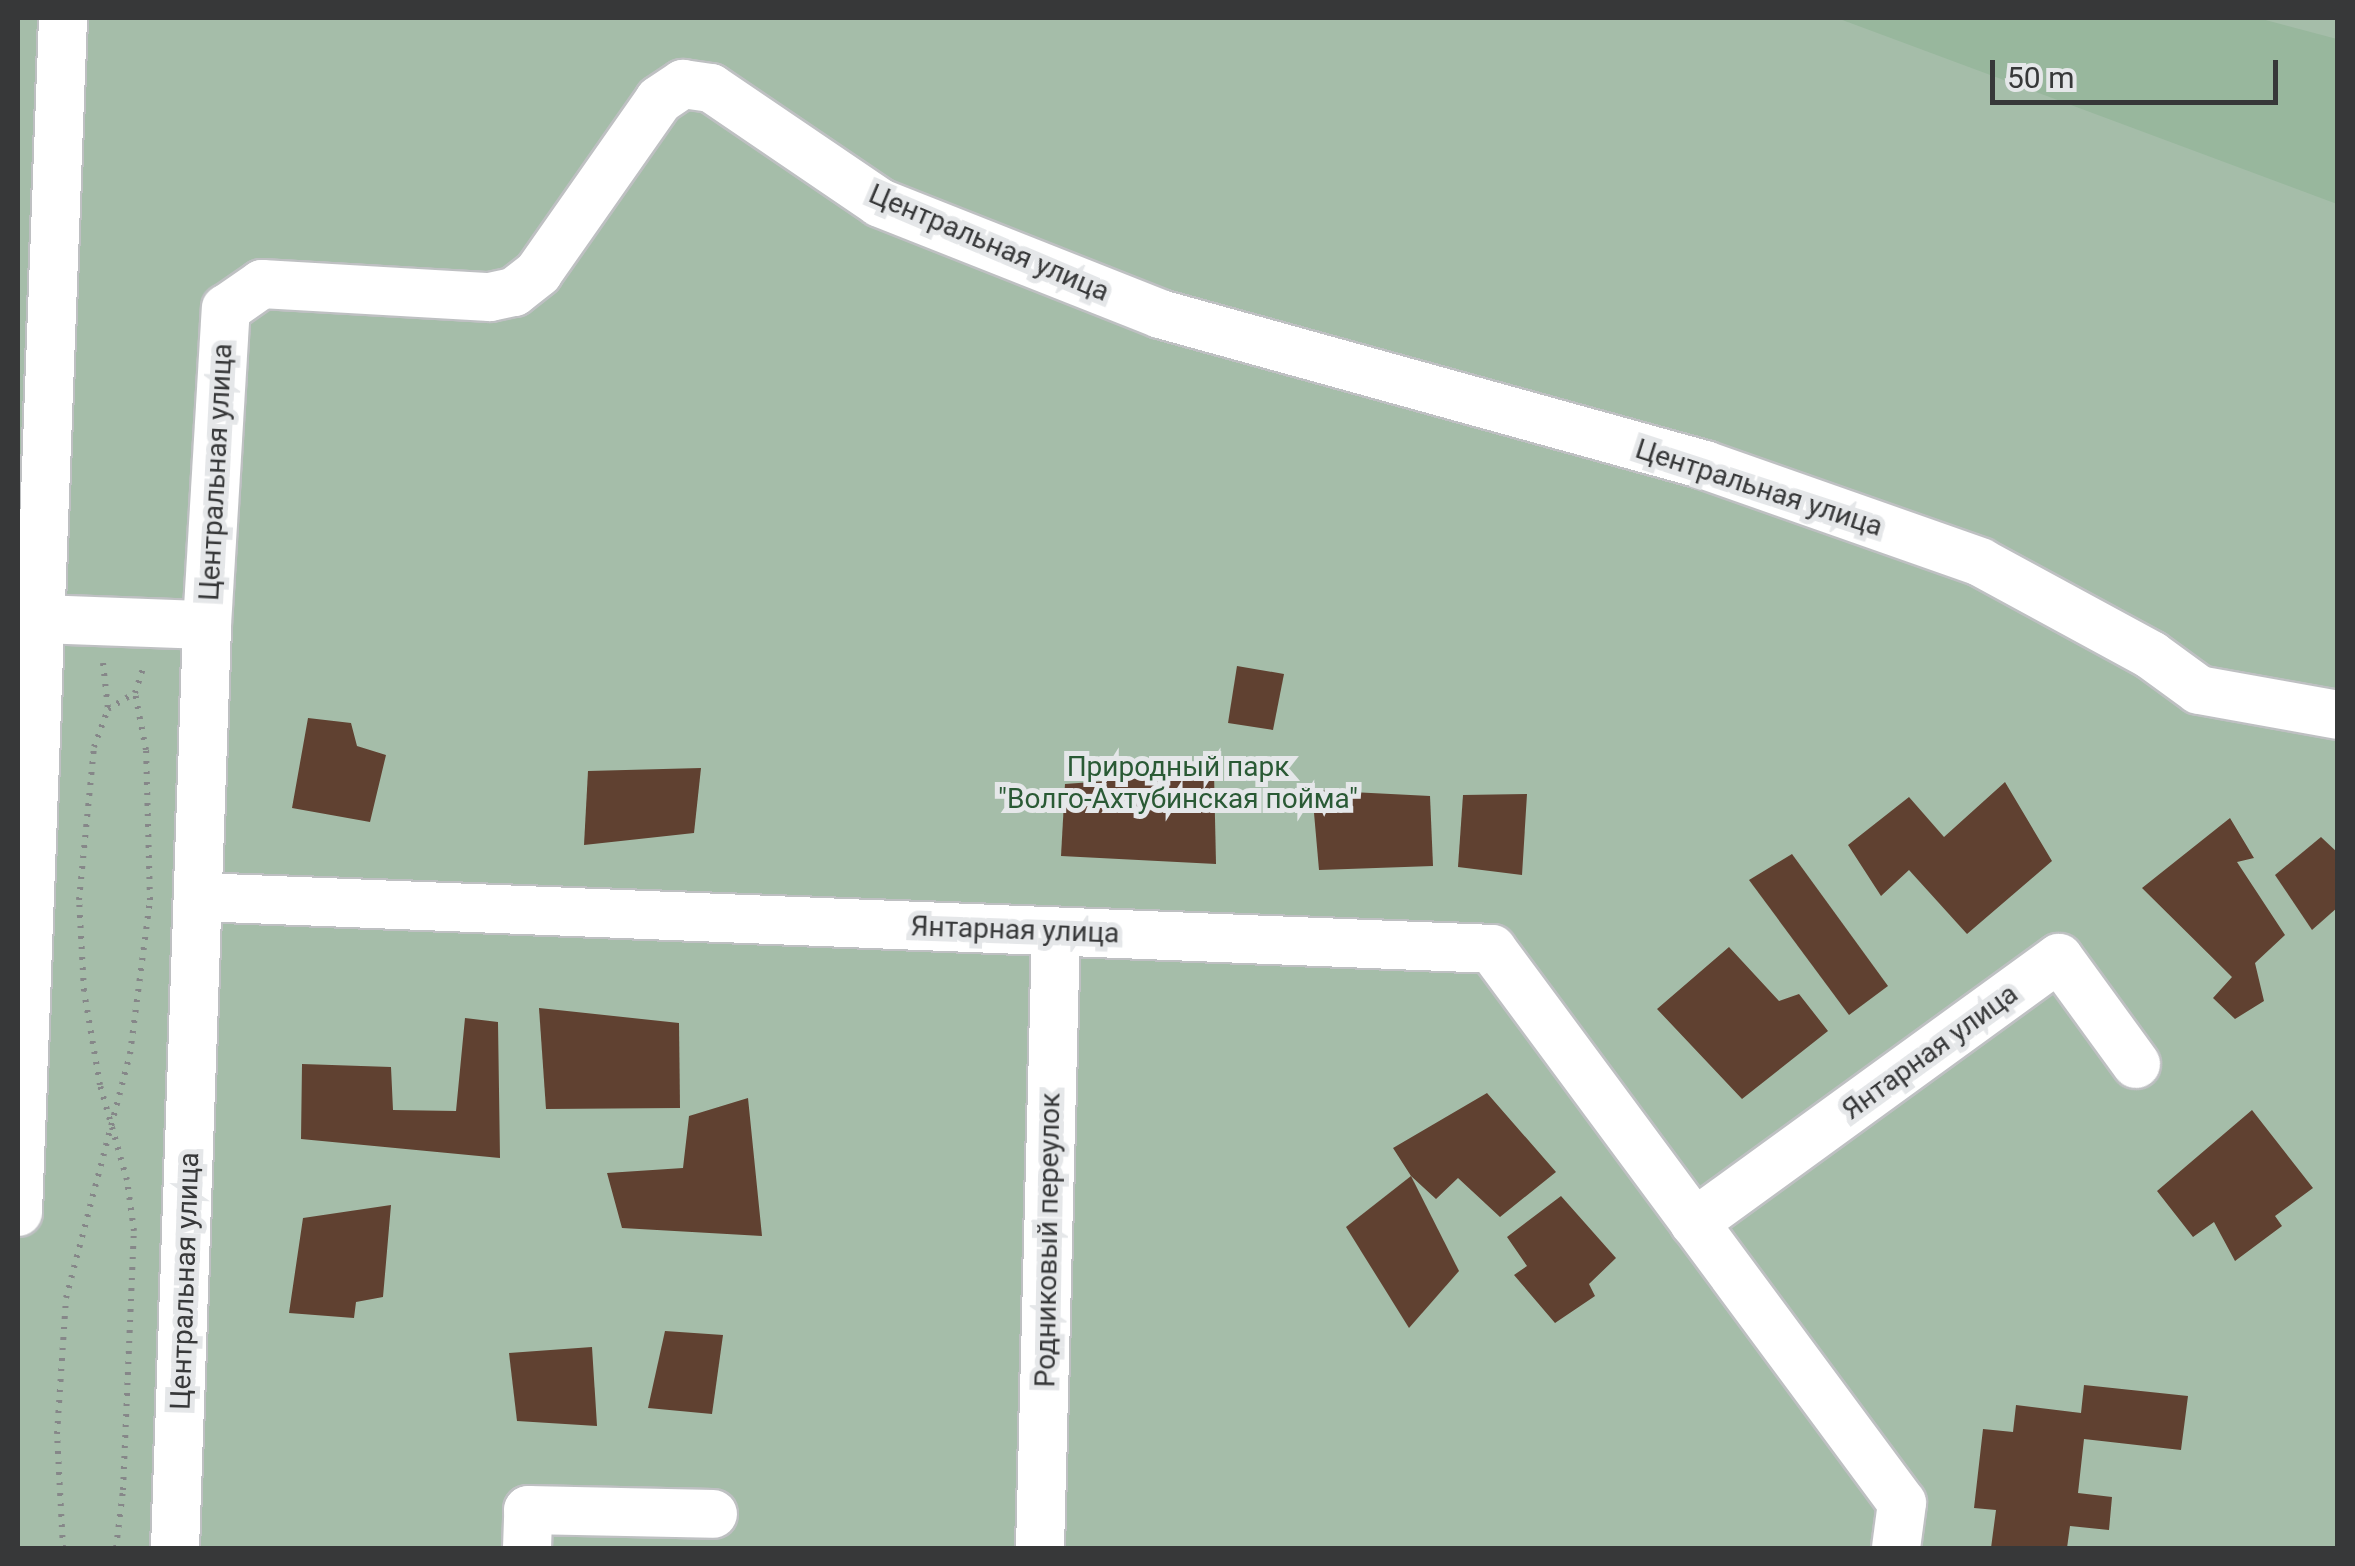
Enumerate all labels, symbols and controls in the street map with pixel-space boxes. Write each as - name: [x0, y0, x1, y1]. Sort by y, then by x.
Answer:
- scale bar: [1995, 40, 2282, 102]
- text: 50 m: [2007, 60, 2074, 95]
- street label: Центральная улица: [864, 177, 1114, 309]
- street label: Центральная улица: [192, 342, 240, 602]
- street label: Центральная улица: [1631, 432, 1887, 544]
- park label: Природный парк "Волго-Ахтубинская пойма": [998, 750, 1358, 816]
- street label: Янтарная улица: [910, 910, 1120, 950]
- street label: Янтарная улица: [1836, 977, 2024, 1127]
- street label: Родниковый переулок: [1029, 1092, 1067, 1388]
- street label: Центральная улица: [164, 1152, 206, 1410]

